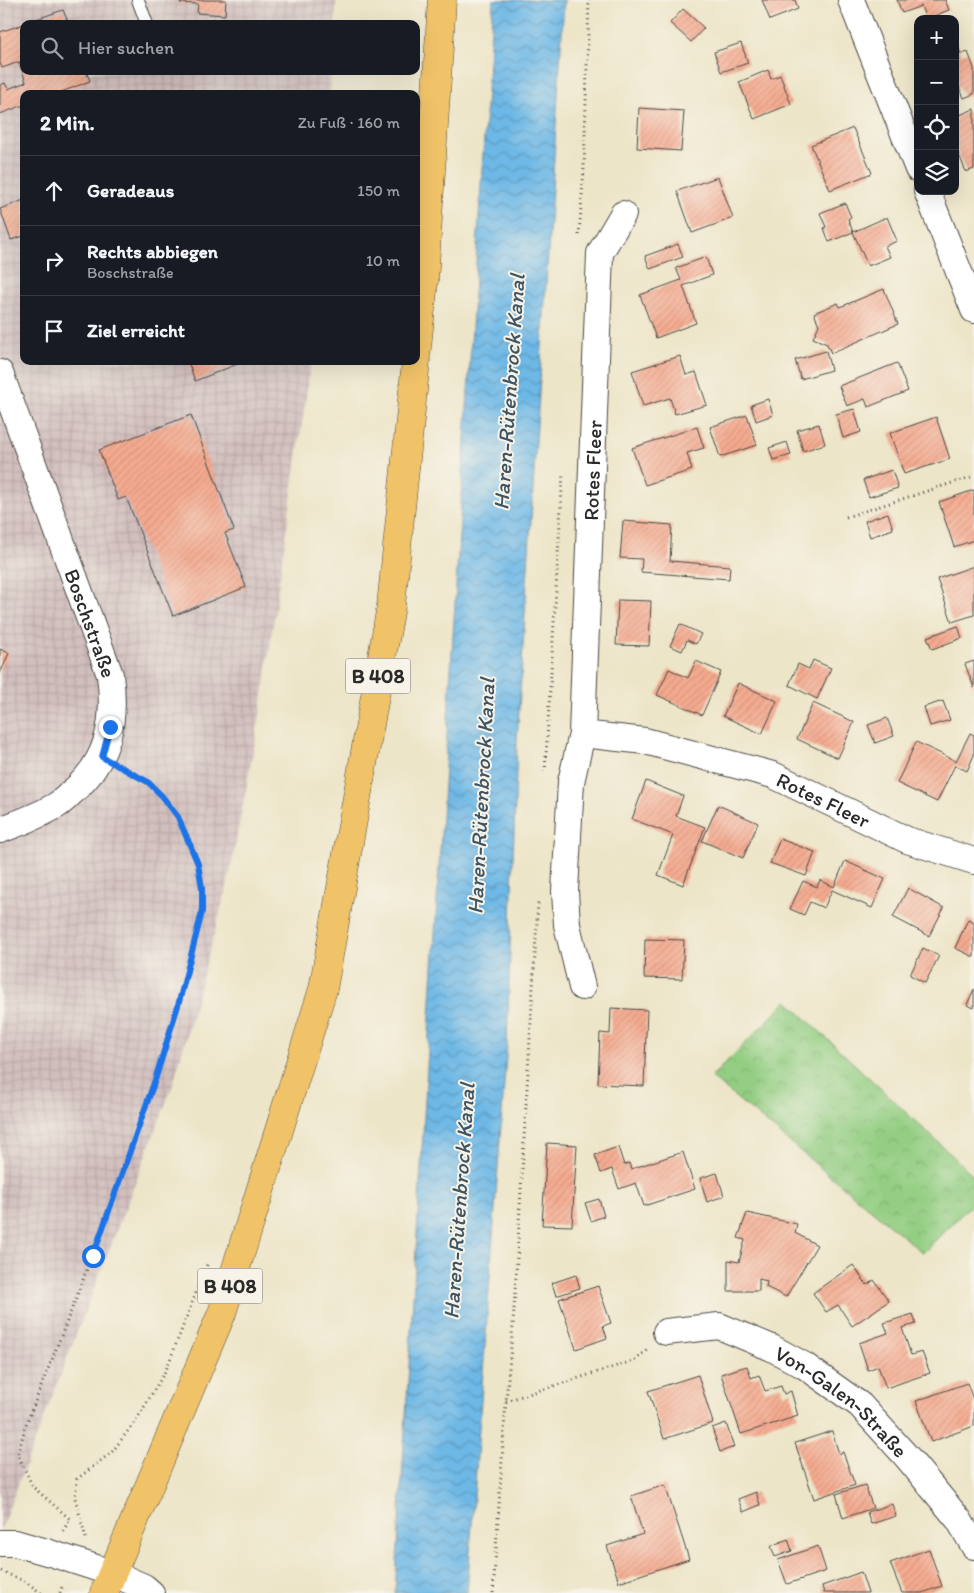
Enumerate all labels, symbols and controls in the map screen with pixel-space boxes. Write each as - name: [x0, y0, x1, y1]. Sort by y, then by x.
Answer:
- map controls: [914, 15, 959, 195]
- button: +: [914, 15, 959, 60]
- search box: [20, 20, 420, 75]
- icon: search: [38, 34, 66, 62]
- text: Hier suchen: [78, 36, 174, 59]
- button: −: [914, 60, 959, 105]
- button: locate: [914, 105, 959, 150]
- text: 2 Min.: [40, 110, 95, 135]
- text: Zu Fuß · 160 m: [298, 113, 400, 132]
- button: layers: [914, 150, 959, 195]
- icon: ahead: [40, 177, 68, 205]
- text: Geradeaus: [87, 179, 174, 202]
- text: 150 m: [357, 181, 400, 200]
- text: Rechts abbiegen: [87, 240, 218, 263]
- icon: right: [40, 247, 68, 275]
- text: 10 m: [366, 251, 400, 270]
- text: Boschstraße: [87, 263, 174, 282]
- water label: Haren-Rütenbrock Kanal: [487, 271, 531, 511]
- icon: arrive: [40, 317, 68, 345]
- text: Ziel erreicht: [87, 319, 185, 342]
- street label: Rotes Fleer: [577, 419, 606, 521]
- street label: Boschstraße: [60, 565, 122, 681]
- road number: B 408: [346, 658, 410, 694]
- water label: Haren-Rütenbrock Kanal: [461, 675, 501, 915]
- route end: [99, 716, 122, 739]
- street label: Rotes Fleer: [773, 766, 875, 833]
- water label: Haren-Rütenbrock Kanal: [437, 1080, 481, 1320]
- route start: [82, 1245, 105, 1268]
- road number: B 408: [198, 1268, 262, 1304]
- street label: Von-Galen-Straße: [771, 1340, 913, 1462]

